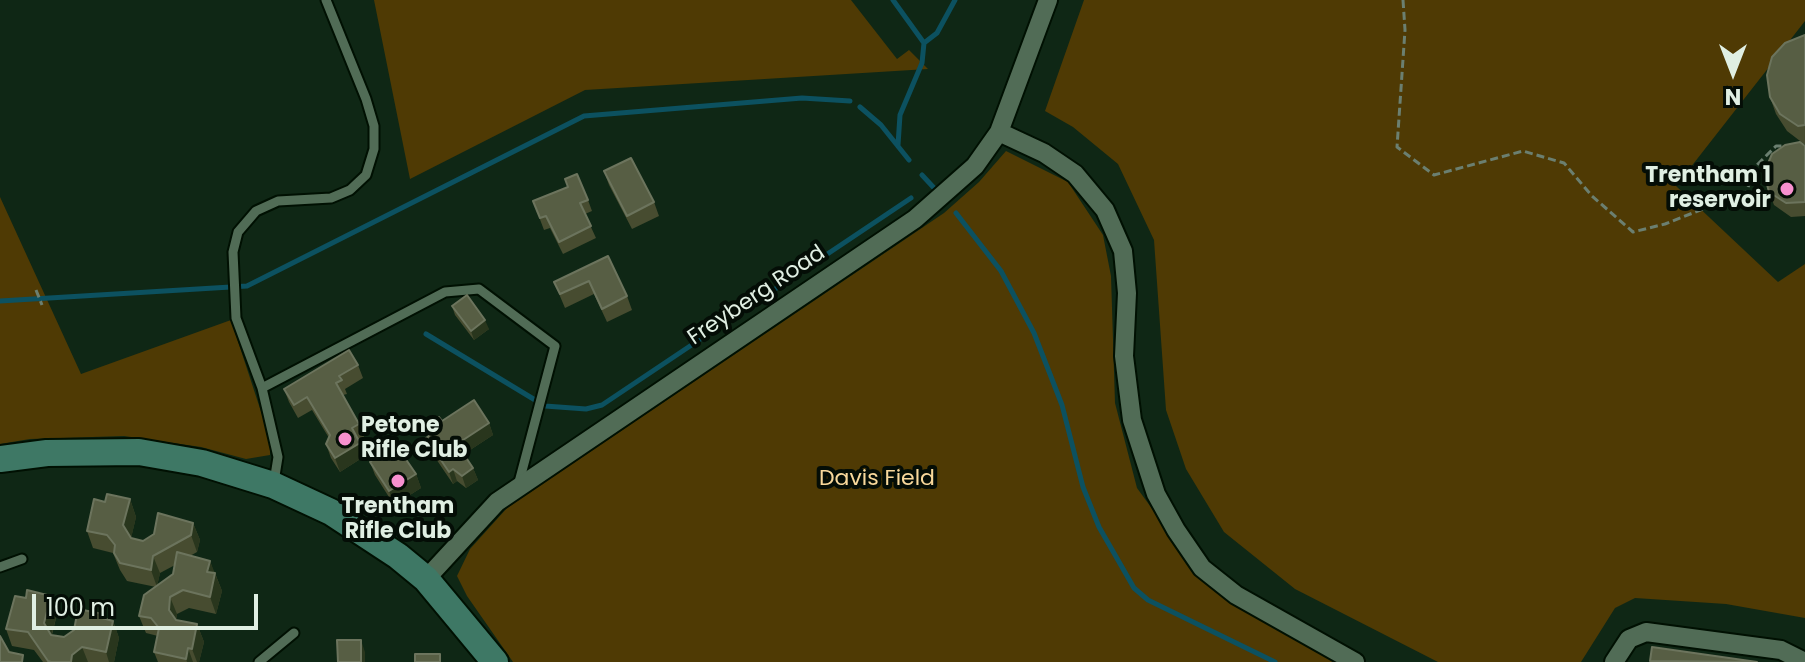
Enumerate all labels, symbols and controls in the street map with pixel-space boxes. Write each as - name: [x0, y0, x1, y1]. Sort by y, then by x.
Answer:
- north arrow: [1693, 32, 1773, 112]
- text: N: [1725, 81, 1741, 112]
- place label: Trentham 1 reservoir: [1645, 163, 1771, 214]
- marker: Trentham 1 reservoir: [1778, 180, 1796, 198]
- street label: Freyberg Road: [683, 240, 831, 352]
- place label: Petone Rifle Club: [361, 413, 467, 464]
- marker: Petone Rifle Club: [336, 430, 354, 448]
- park label: Davis Field: [819, 466, 935, 492]
- marker: Trentham Rifle Club: [389, 472, 407, 490]
- place label: Trentham Rifle Club: [342, 494, 454, 546]
- scale bar: [36, 578, 262, 628]
- text: 100 m: [46, 591, 115, 624]

